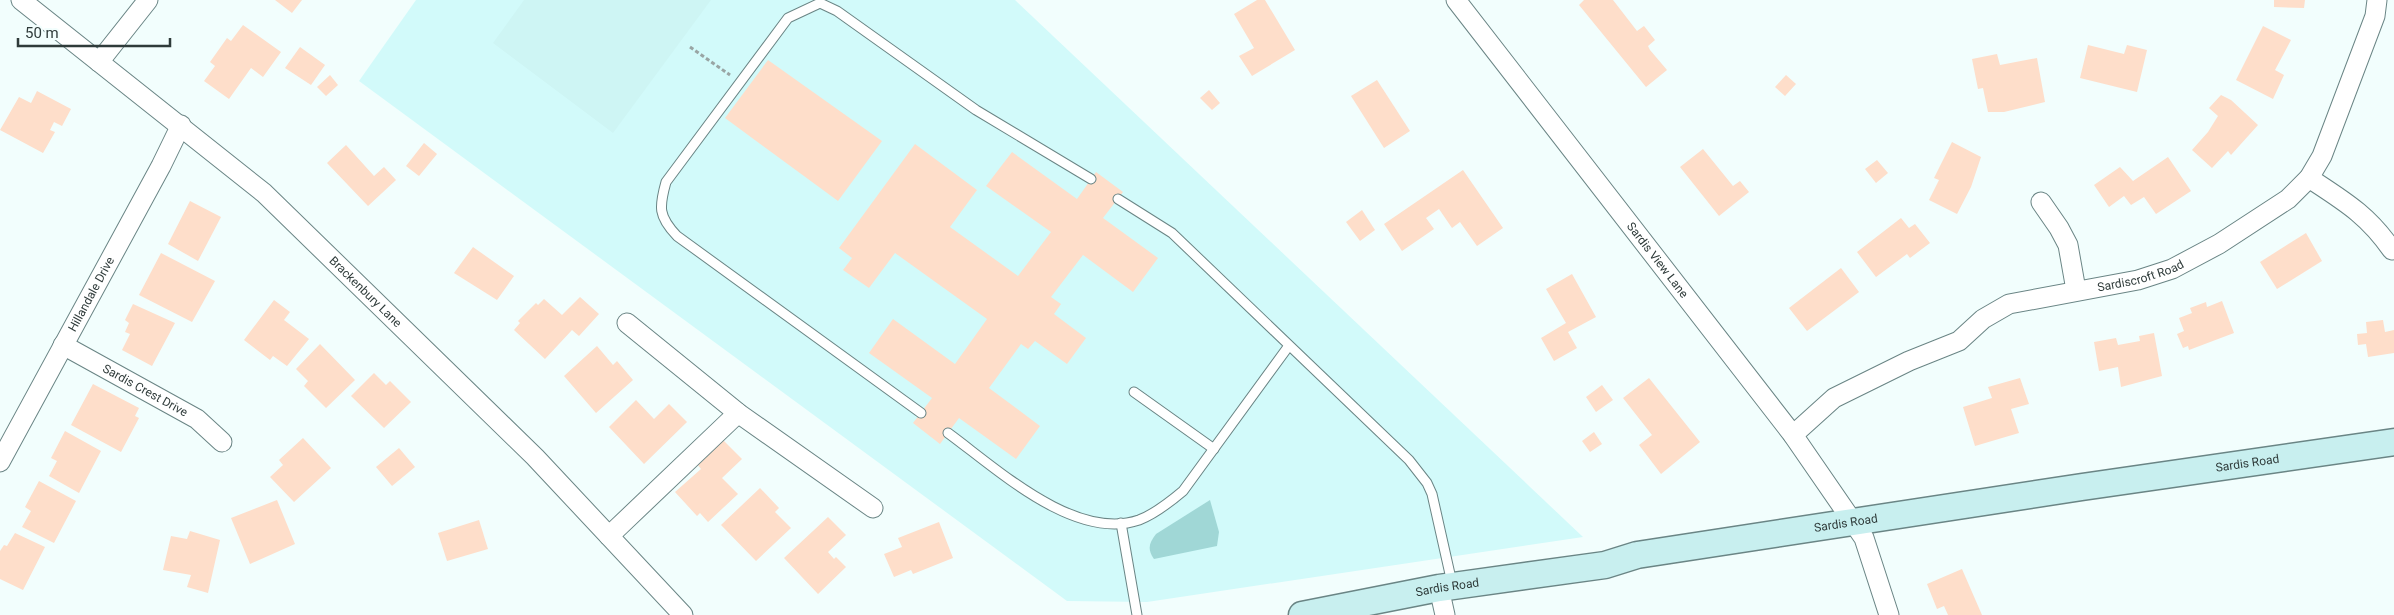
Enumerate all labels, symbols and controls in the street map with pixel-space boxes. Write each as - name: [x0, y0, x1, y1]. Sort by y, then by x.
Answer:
- scale bar: [18, 15, 170, 47]
- text: 50 m: [25, 24, 59, 42]
- street label: Sardis View Lane: [1624, 220, 1691, 301]
- street label: Hillandale Drive: [65, 254, 117, 334]
- street label: Brackenbury Lane: [326, 254, 405, 330]
- street label: Sardiscroft Road: [2096, 257, 2186, 294]
- street label: Sardis Crest Drive: [100, 361, 190, 419]
- street label: Sardis Road: [2215, 452, 2280, 475]
- street label: Sardis Road: [1813, 511, 1879, 535]
- street label: Sardis Road: [1414, 576, 1480, 599]

